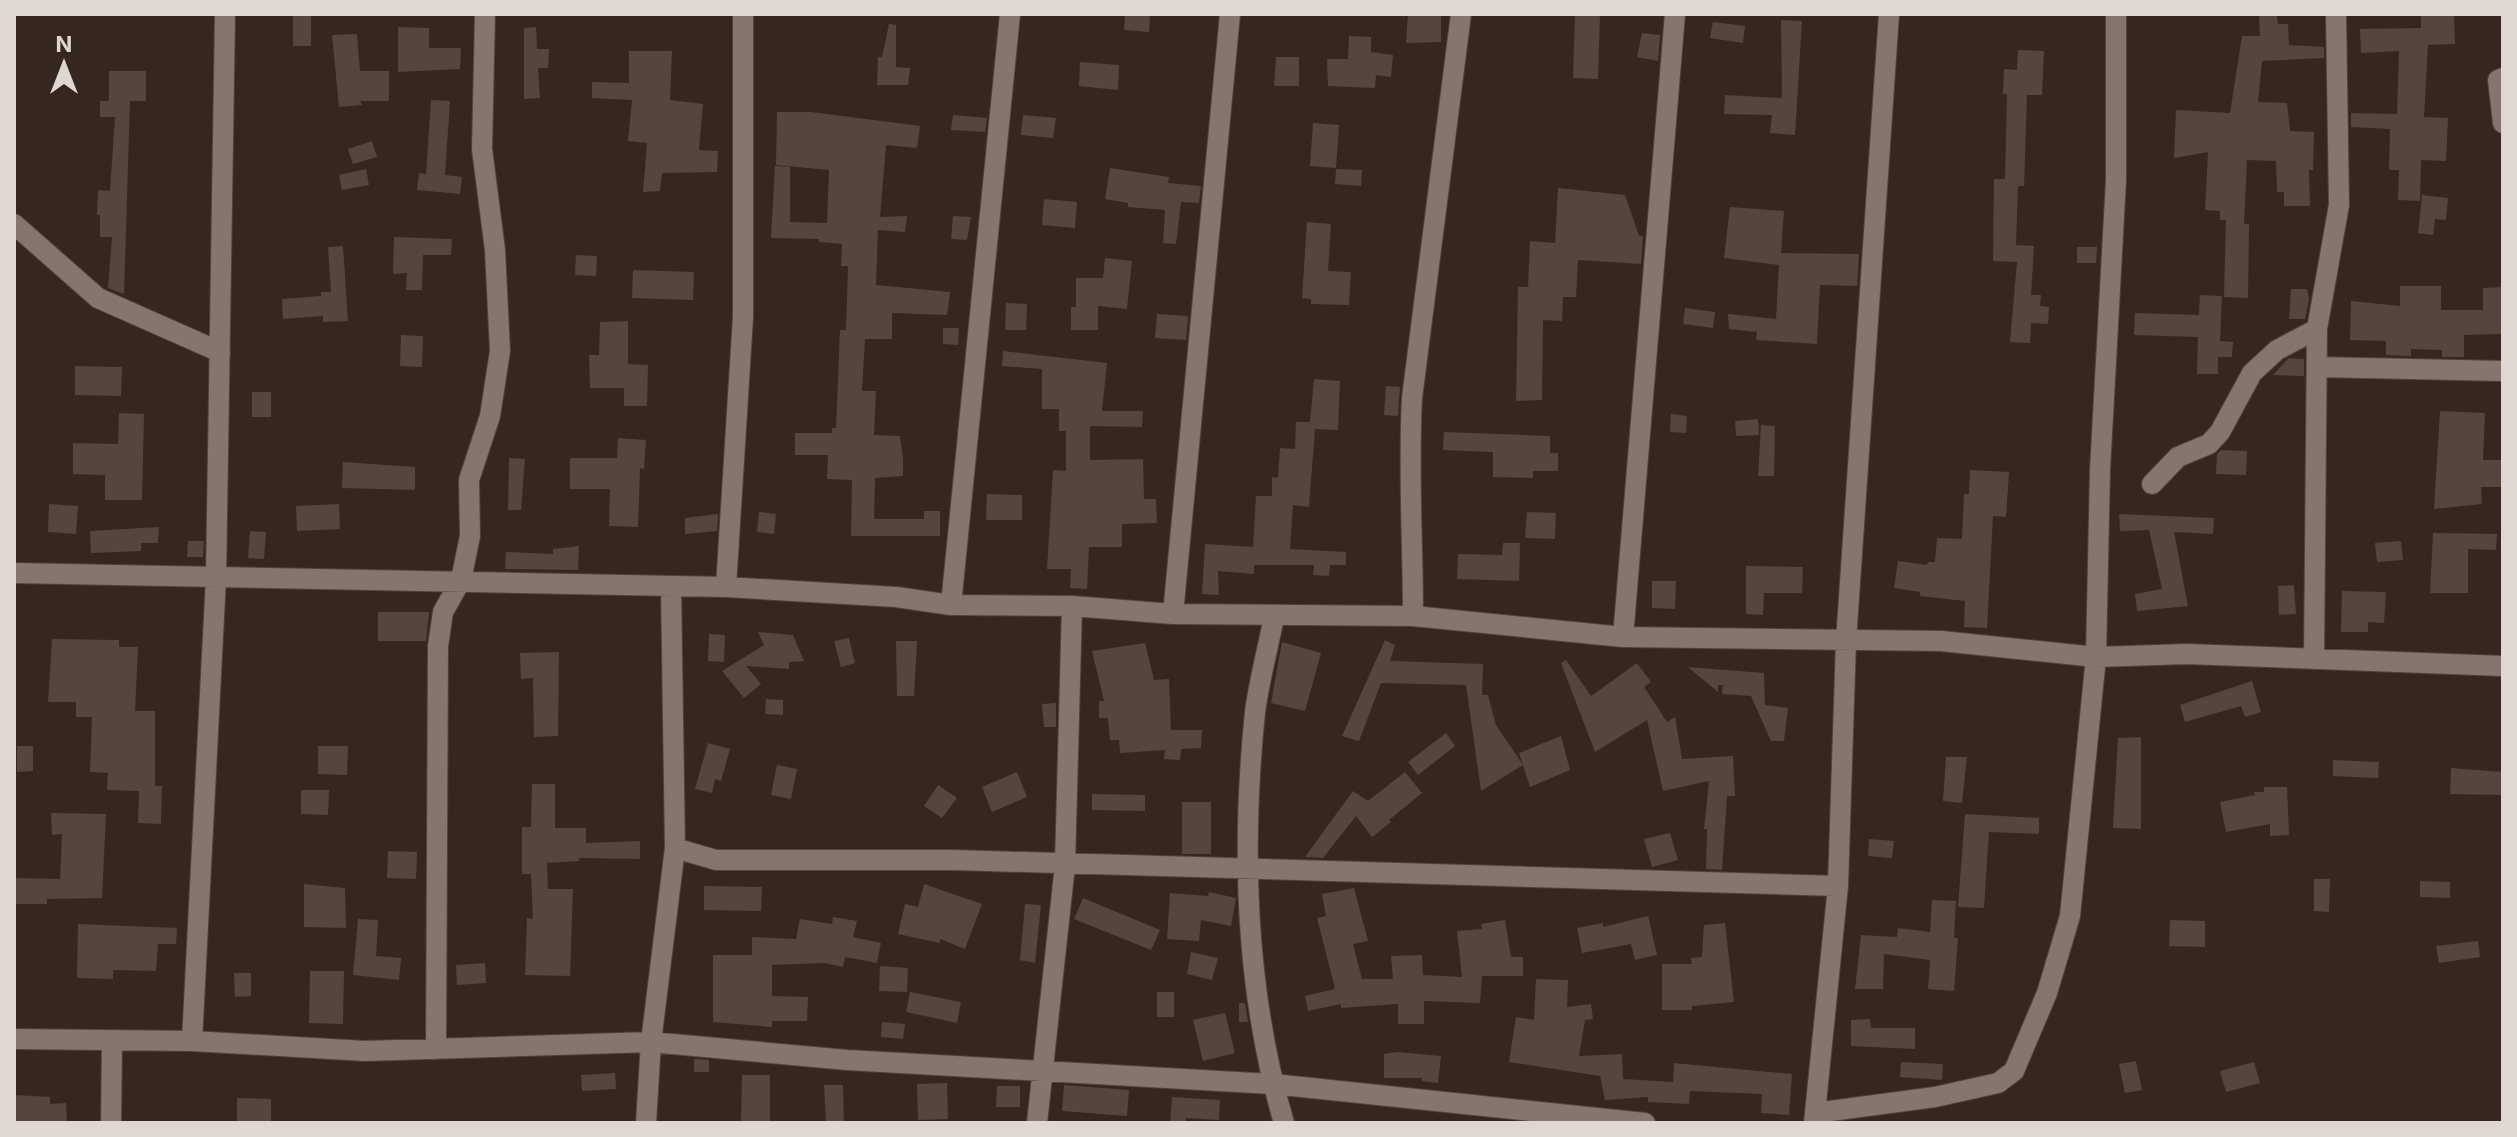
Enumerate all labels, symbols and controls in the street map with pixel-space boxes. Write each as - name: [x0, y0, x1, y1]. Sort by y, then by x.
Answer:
- north arrow: [24, 24, 104, 104]
- text: N: [56, 31, 72, 57]

